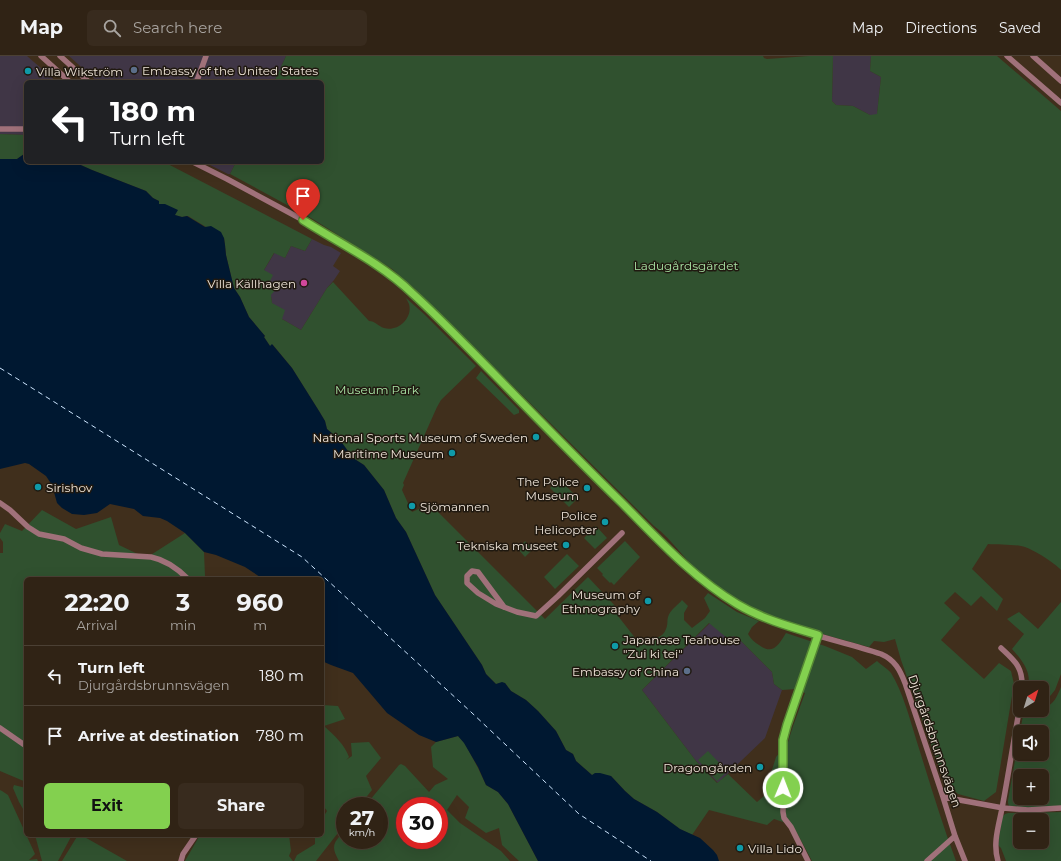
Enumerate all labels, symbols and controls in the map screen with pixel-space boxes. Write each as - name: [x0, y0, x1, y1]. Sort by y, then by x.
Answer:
- search box: [87, 10, 367, 46]
- text: Map: [20, 16, 63, 39]
- icon: search: [101, 17, 123, 39]
- text: Search here: [133, 18, 222, 37]
- text: Map: [852, 19, 883, 37]
- text: Directions: [905, 19, 977, 37]
- text: Saved: [999, 19, 1041, 37]
- place label: Embassy of the United States: [142, 63, 318, 78]
- place label: Villa Wikström: [36, 64, 123, 79]
- marker: Embassy of the United States: [129, 65, 139, 75]
- marker: Villa Wikström: [23, 66, 33, 76]
- text: 180 m: [110, 94, 196, 128]
- icon: left: [44, 96, 96, 148]
- text: Turn left: [110, 128, 185, 150]
- pin: [286, 179, 320, 220]
- icon: arrive: [292, 185, 314, 207]
- park label: Ladugårdsgärdet: [634, 258, 738, 273]
- place label: Villa Källhagen: [207, 276, 296, 291]
- marker: Villa Källhagen: [299, 278, 309, 288]
- park label: Museum Park: [335, 382, 420, 397]
- place label: National Sports Museum of Sweden: [312, 430, 528, 445]
- marker: National Sports Museum of Sweden: [531, 432, 541, 442]
- place label: Maritime Museum: [333, 446, 444, 461]
- marker: Maritime Museum: [447, 448, 457, 458]
- place label: The Police Museum: [517, 474, 579, 503]
- place label: Sirishov: [46, 480, 93, 495]
- marker: Sirishov: [33, 482, 43, 492]
- marker: The Police Museum: [582, 483, 592, 493]
- place label: Sjömannen: [420, 499, 490, 514]
- marker: Sjömannen: [407, 501, 417, 511]
- place label: Police Helicopter: [535, 508, 597, 537]
- marker: Police Helicopter: [600, 517, 610, 527]
- place label: Tekniska museet: [457, 538, 558, 553]
- marker: Tekniska museet: [561, 540, 571, 550]
- place label: Museum of Ethnography: [561, 587, 641, 616]
- text: 22:20: [64, 588, 130, 617]
- text: 3: [176, 588, 190, 617]
- text: 960: [237, 588, 283, 617]
- marker: Museum of Ethnography: [643, 596, 653, 606]
- text: Arrival: [77, 617, 118, 633]
- text: min: [170, 617, 196, 633]
- text: m: [253, 617, 267, 633]
- place label: Japanese Teahouse "Zui ki tei": [622, 632, 740, 661]
- marker: Japanese Teahouse "Zui ki tei": [610, 641, 620, 651]
- text: Turn left: [78, 658, 145, 677]
- place label: Embassy of China: [572, 664, 679, 679]
- icon: left: [44, 665, 66, 687]
- text: 180 m: [259, 666, 304, 685]
- marker: Embassy of China: [682, 666, 692, 676]
- street label: Djurgårdsbrunnsvägen: [905, 672, 965, 810]
- text: Djurgårdsbrunnsvägen: [78, 677, 229, 693]
- north arrow: [1013, 681, 1049, 717]
- map controls: [1013, 681, 1049, 849]
- icon: arrive: [44, 725, 66, 747]
- button: sound: [1013, 725, 1049, 761]
- text: Arrive at destination: [78, 726, 239, 745]
- text: 780 m: [256, 726, 304, 745]
- place label: Dragongården: [663, 760, 752, 775]
- marker: Dragongården: [755, 762, 765, 772]
- position arrow: [762, 767, 804, 809]
- button: +: [1013, 769, 1049, 805]
- button: Exit: [44, 783, 170, 829]
- button: Share: [178, 783, 304, 829]
- speed limit sign: 30: [396, 797, 448, 849]
- text: 27: [350, 806, 374, 830]
- button: −: [1013, 813, 1049, 849]
- text: km/h: [349, 826, 375, 839]
- place label: Villa Lido: [748, 841, 802, 856]
- marker: Villa Lido: [735, 843, 745, 853]

